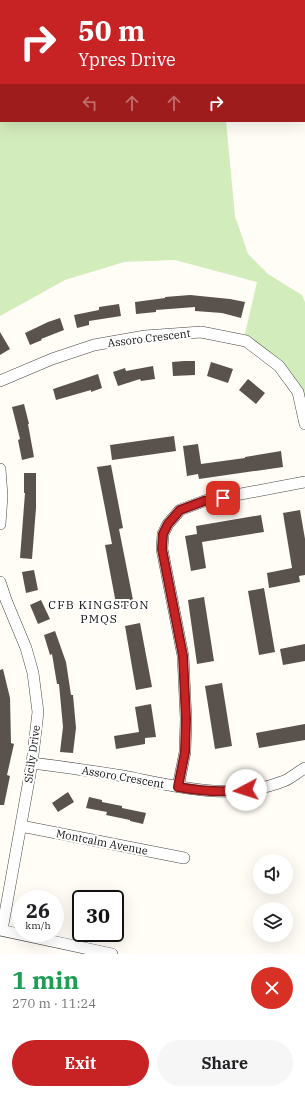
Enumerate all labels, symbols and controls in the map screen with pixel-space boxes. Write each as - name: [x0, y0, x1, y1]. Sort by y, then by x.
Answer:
- text: 50 m: [78, 12, 145, 49]
- icon: right: [12, 16, 64, 68]
- text: Ypres Drive: [78, 48, 176, 71]
- icon: left: [79, 92, 101, 114]
- icon: ahead: [121, 92, 143, 114]
- icon: ahead: [163, 92, 185, 114]
- icon: right: [205, 92, 227, 114]
- street label: Assoro Crescent: [107, 326, 191, 350]
- pin: [206, 481, 240, 515]
- icon: arrive: [212, 487, 234, 509]
- district label: CFB KINGSTON PMQS: [48, 597, 150, 626]
- street label: Sicily Drive: [21, 724, 43, 784]
- street label: Assoro Crescent: [81, 763, 165, 791]
- position arrow: [225, 769, 267, 811]
- street label: Montcalm Avenue: [55, 826, 149, 858]
- map controls: [253, 854, 293, 942]
- button: sound: [253, 854, 293, 894]
- speed limit sign: 30: [72, 890, 124, 942]
- text: 26: [26, 897, 50, 924]
- button: layers: [253, 902, 293, 942]
- text: km/h: [25, 919, 51, 932]
- text: 1 min: [12, 964, 79, 996]
- button: close: [251, 967, 293, 1009]
- text: 270 m · 11:24: [12, 995, 96, 1012]
- button: Exit: [12, 1040, 149, 1086]
- button: Share: [157, 1040, 293, 1086]

